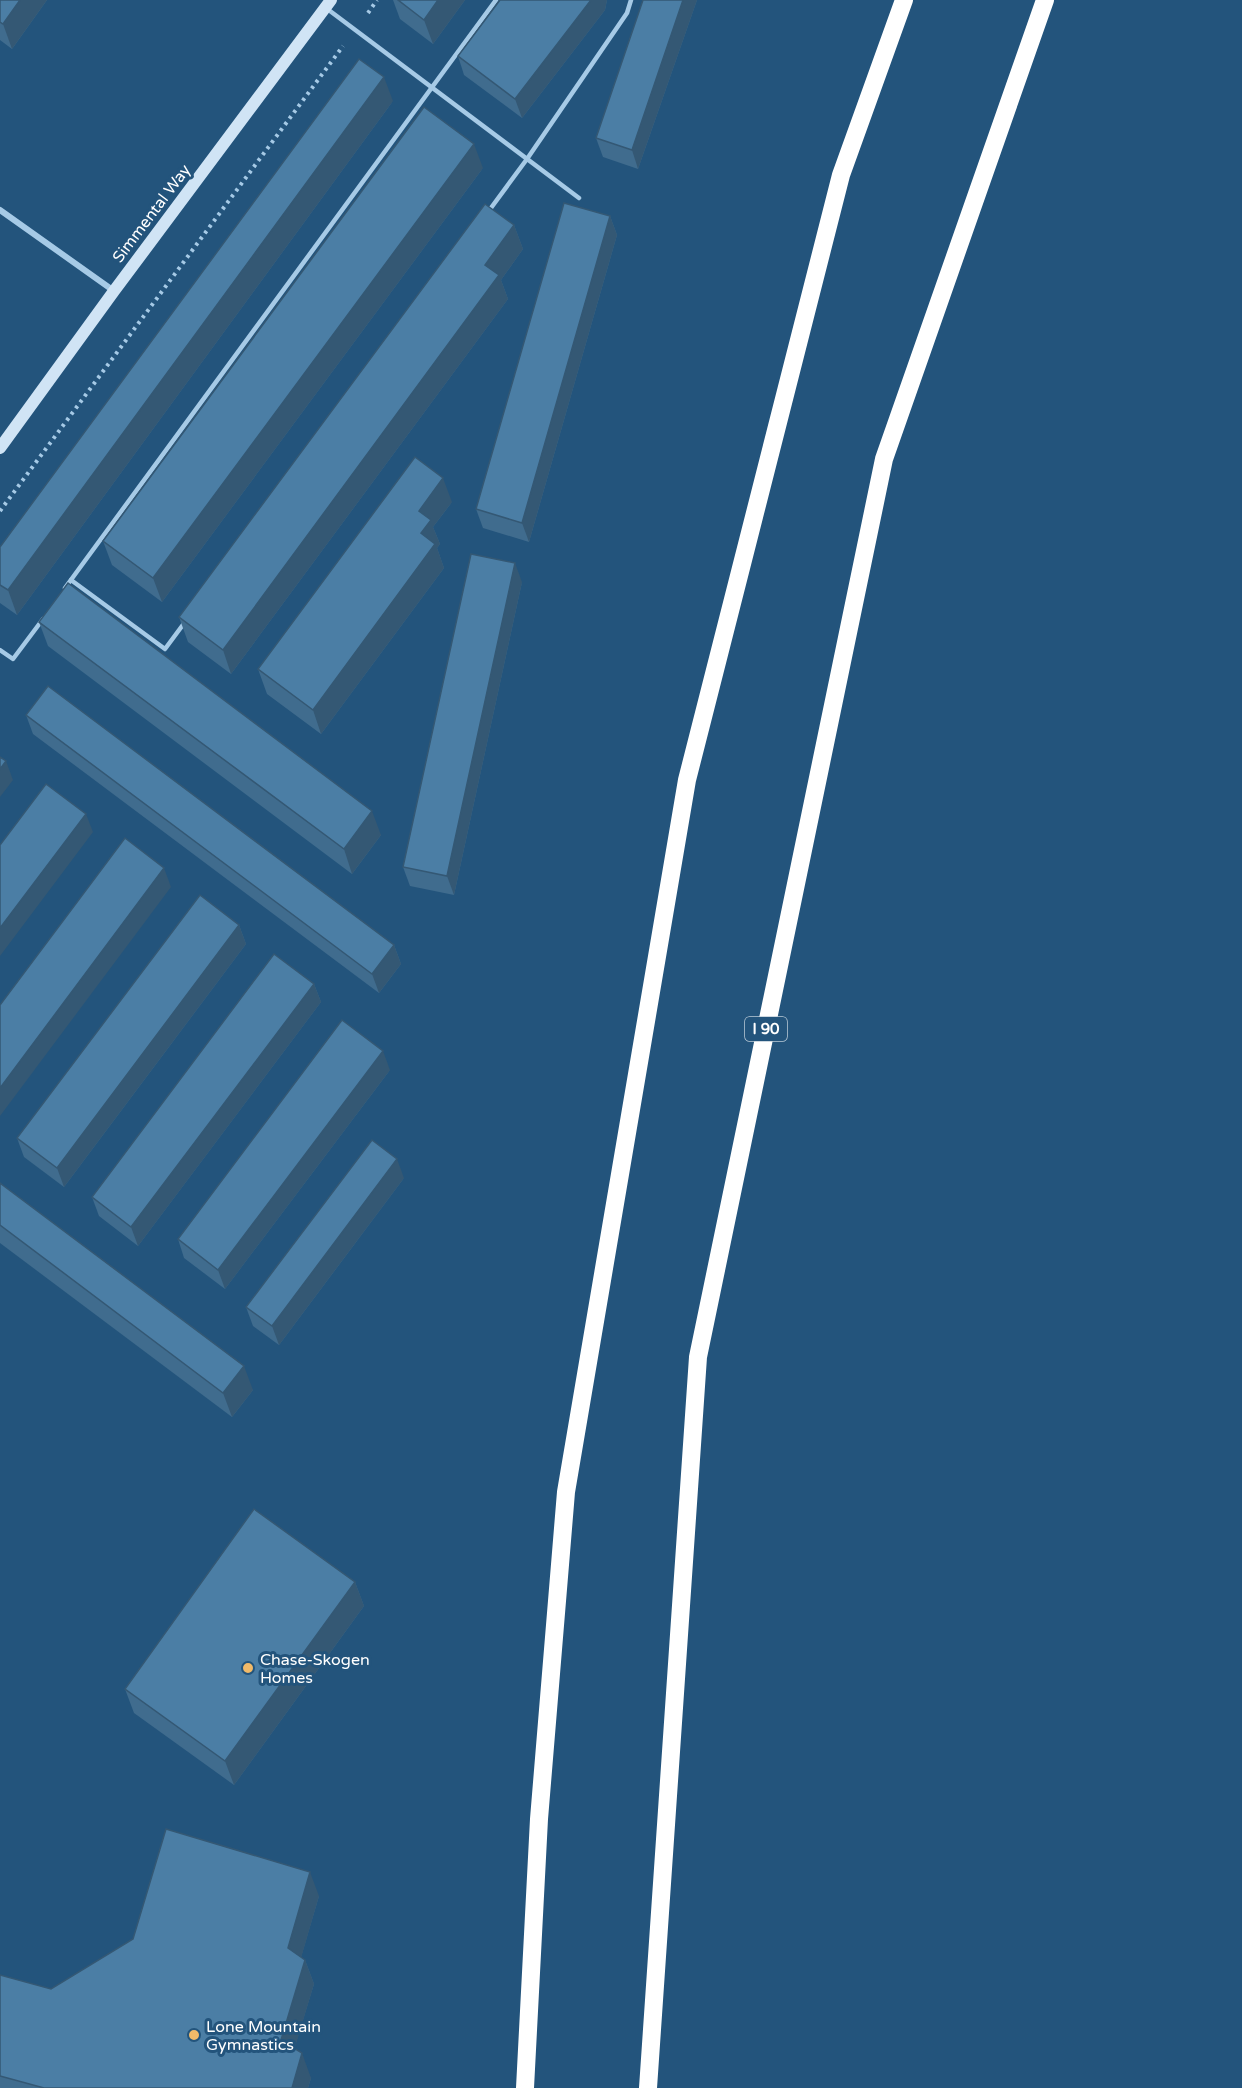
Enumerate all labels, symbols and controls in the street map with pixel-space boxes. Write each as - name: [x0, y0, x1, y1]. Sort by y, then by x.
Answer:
- street label: Simmental Way: [108, 160, 196, 267]
- road number: I 90: [745, 1017, 787, 1041]
- place label: Chase-Skogen Homes: [260, 1650, 370, 1688]
- marker: Chase-Skogen Homes: [241, 1661, 255, 1675]
- place label: Lone Mountain Gymnastics: [206, 2017, 321, 2055]
- marker: Lone Mountain Gymnastics: [187, 2028, 201, 2042]

